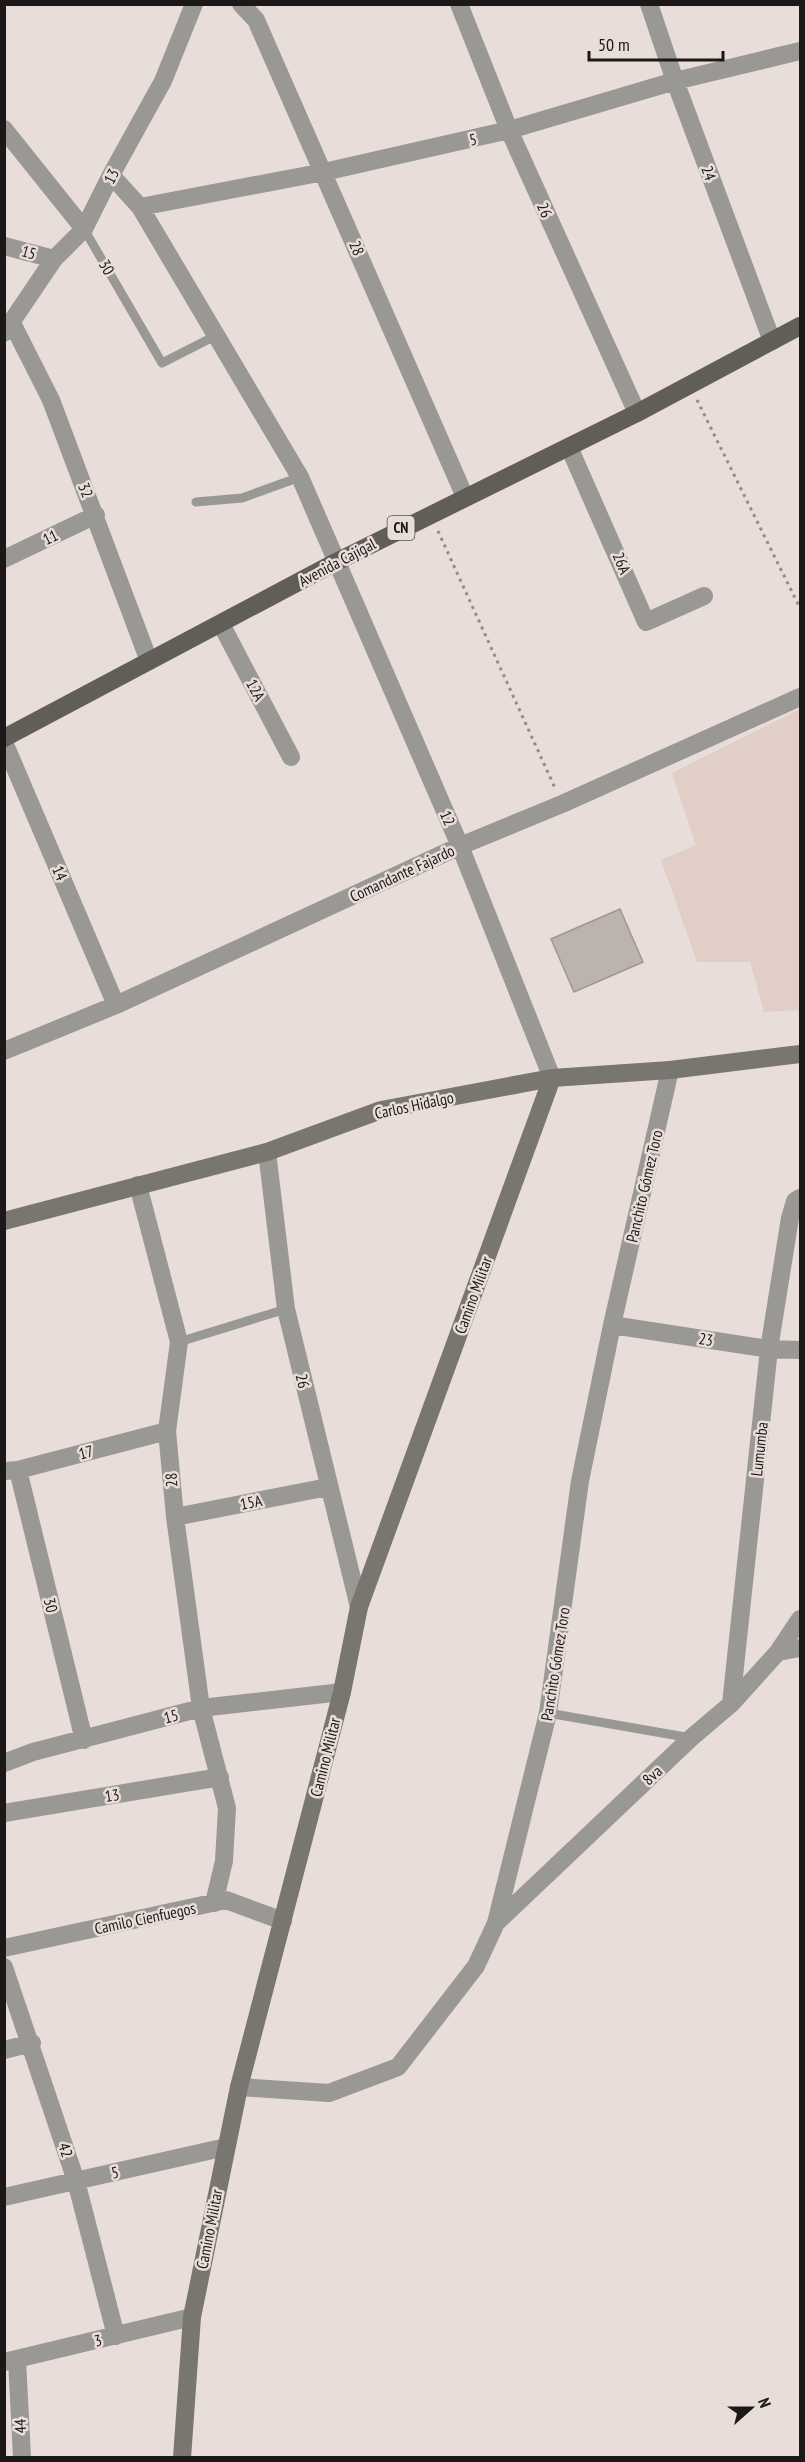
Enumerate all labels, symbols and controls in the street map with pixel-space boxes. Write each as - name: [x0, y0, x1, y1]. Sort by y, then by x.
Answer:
- scale bar: [589, 24, 722, 62]
- text: 50 m: [598, 33, 630, 56]
- street label: 5: [467, 128, 479, 150]
- street label: 24: [697, 163, 721, 183]
- street label: 13: [99, 165, 123, 187]
- street label: 26: [533, 199, 557, 221]
- street label: 28: [345, 237, 369, 259]
- street label: 15: [19, 240, 39, 264]
- street label: 30: [95, 256, 119, 278]
- street label: 32: [74, 480, 98, 500]
- road number: CN: [388, 516, 414, 540]
- street label: 11: [39, 525, 61, 549]
- street label: Avenida Cajigal: [295, 533, 379, 591]
- street label: 26A: [609, 549, 636, 577]
- street label: 12A: [242, 676, 270, 705]
- street label: 12: [436, 807, 460, 829]
- street label: Comandante Fajardo: [346, 840, 458, 906]
- street label: 14: [48, 862, 72, 884]
- street label: Carlos Hidalgo: [373, 1087, 455, 1123]
- street label: Panchito Gómez Toro: [621, 1128, 667, 1244]
- street label: Camino Militar: [450, 1253, 496, 1336]
- street label: 23: [697, 1328, 715, 1350]
- street label: 26: [292, 1372, 314, 1390]
- street label: Lumumba: [746, 1421, 772, 1477]
- street label: 17: [76, 1440, 96, 1464]
- street label: 28: [160, 1472, 182, 1488]
- street label: 15A: [238, 1490, 264, 1514]
- street label: 30: [40, 1596, 62, 1614]
- street label: Panchito Gómez Toro: [536, 1606, 574, 1722]
- street label: 15: [161, 1704, 181, 1728]
- street label: Camino Militar: [306, 1715, 345, 1799]
- street label: 8va: [638, 1761, 666, 1789]
- street label: 13: [103, 1784, 121, 1806]
- street label: Camilo Cienfuegos: [93, 1898, 197, 1938]
- street label: 42: [54, 2140, 78, 2160]
- street label: 5: [109, 2161, 121, 2183]
- street label: Camino Militar: [191, 2187, 227, 2271]
- street label: 3: [92, 2329, 104, 2351]
- north arrow: [721, 2378, 781, 2438]
- text: N: [754, 2395, 776, 2410]
- street label: 44: [10, 2418, 30, 2434]

